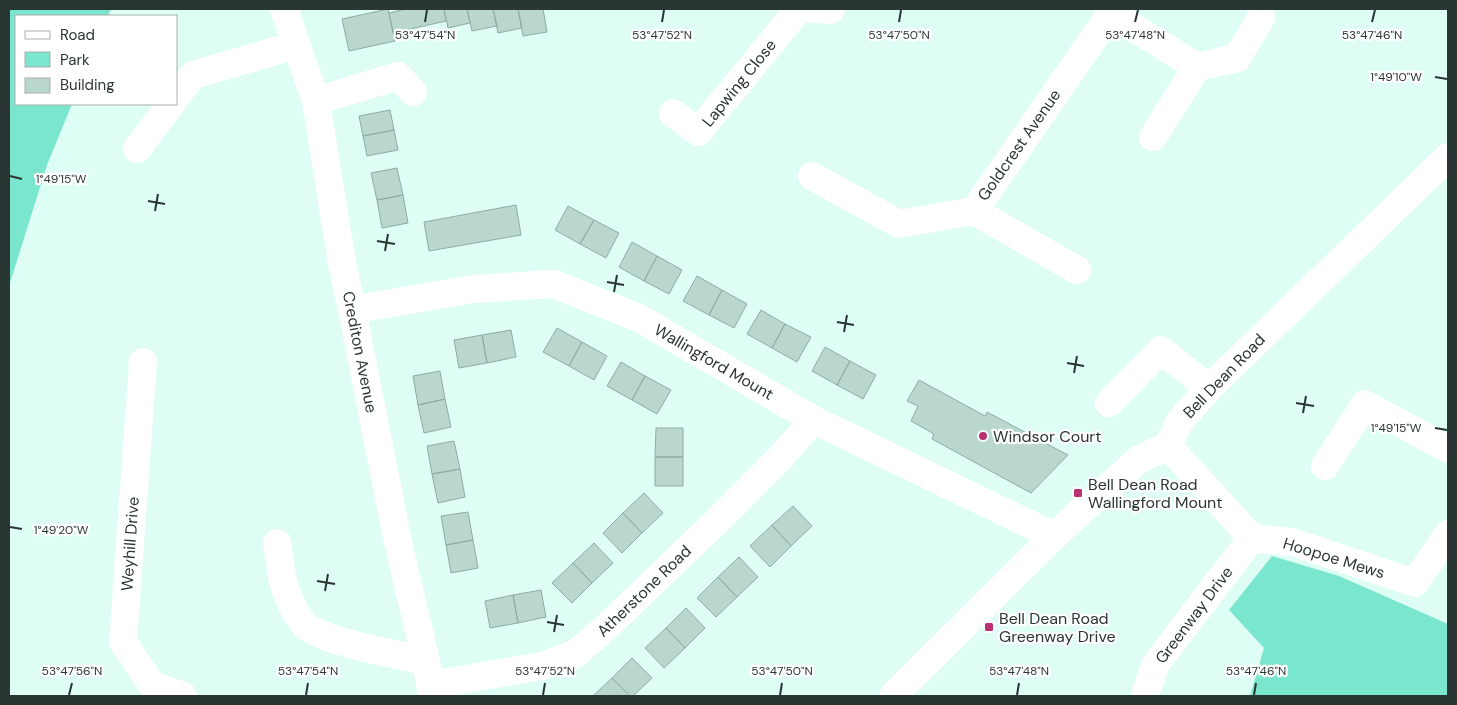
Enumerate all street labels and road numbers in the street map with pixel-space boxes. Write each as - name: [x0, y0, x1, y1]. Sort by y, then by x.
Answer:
- street label: Lapwing Close: [697, 35, 781, 131]
- street label: Goldcrest Avenue: [973, 85, 1065, 205]
- street label: Crediton Avenue: [338, 289, 382, 415]
- street label: Wallingford Mount: [650, 319, 778, 405]
- street label: Bell Dean Road: [1178, 329, 1270, 423]
- street label: Weyhill Drive: [116, 496, 144, 592]
- street label: Hoopoe Mews: [1281, 533, 1387, 583]
- street label: Atherstone Road: [592, 541, 696, 641]
- street label: Greenway Drive: [1151, 562, 1237, 668]

